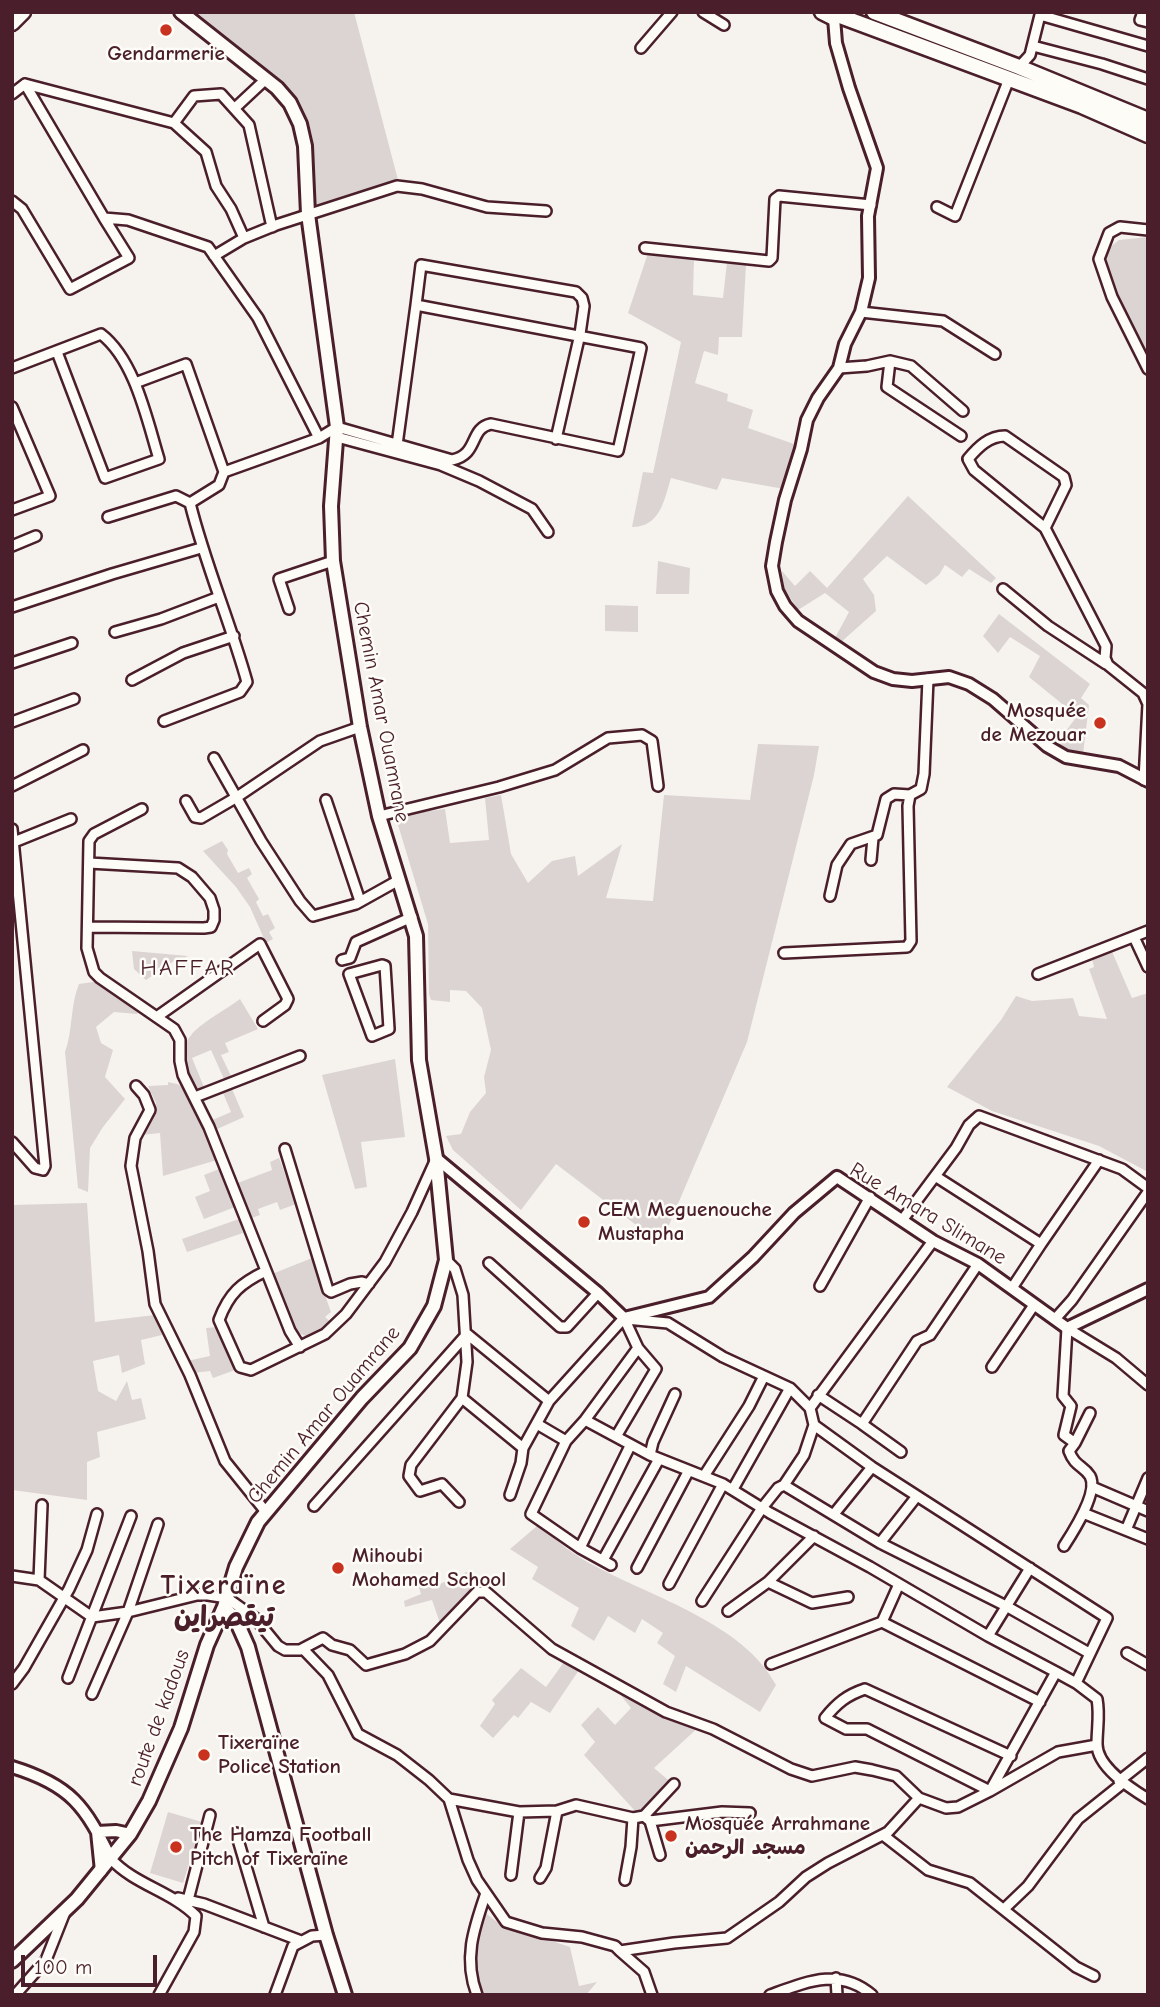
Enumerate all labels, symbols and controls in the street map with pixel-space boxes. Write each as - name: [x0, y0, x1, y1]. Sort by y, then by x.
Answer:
- marker: Gendarmerie: [158, 22, 174, 38]
- place label: Gendarmerie: [107, 41, 225, 67]
- street label: Chemin Amar Ouamrane: [347, 599, 415, 825]
- place label: Mosquée de Mezouar: [981, 698, 1086, 748]
- marker: Mosquée de Mezouar: [1092, 715, 1108, 731]
- district label: HAFFAR: [141, 954, 235, 982]
- street label: Rue Amara Slimane: [845, 1157, 1011, 1271]
- place label: CEM Meguenouche Mustapha: [598, 1197, 772, 1247]
- marker: CEM Meguenouche Mustapha: [576, 1214, 592, 1230]
- street label: Chemin Amar Ouamrane: [242, 1321, 406, 1509]
- place label: Mihoubi Mohamed School: [352, 1543, 506, 1593]
- marker: Mihoubi Mohamed School: [330, 1560, 346, 1576]
- district label: Tixeraïne تيقصراين: [162, 1569, 286, 1635]
- street label: route de kadous: [123, 1646, 195, 1790]
- place label: Tixeraïne Police Station: [218, 1730, 341, 1780]
- marker: Tixeraïne Police Station: [196, 1747, 212, 1763]
- place label: Mosquée Arrahmane مسجد الرحمن: [685, 1811, 870, 1861]
- place label: The Hamza Football Pitch of Tixeraïne: [190, 1822, 371, 1872]
- marker: Mosquée Arrahmane مسجد الرحمن: [663, 1828, 679, 1844]
- marker: The Hamza Football Pitch of Tixeraïne: [168, 1839, 184, 1855]
- scale bar: [24, 1940, 161, 1984]
- text: 100 m: [34, 1955, 92, 1979]

